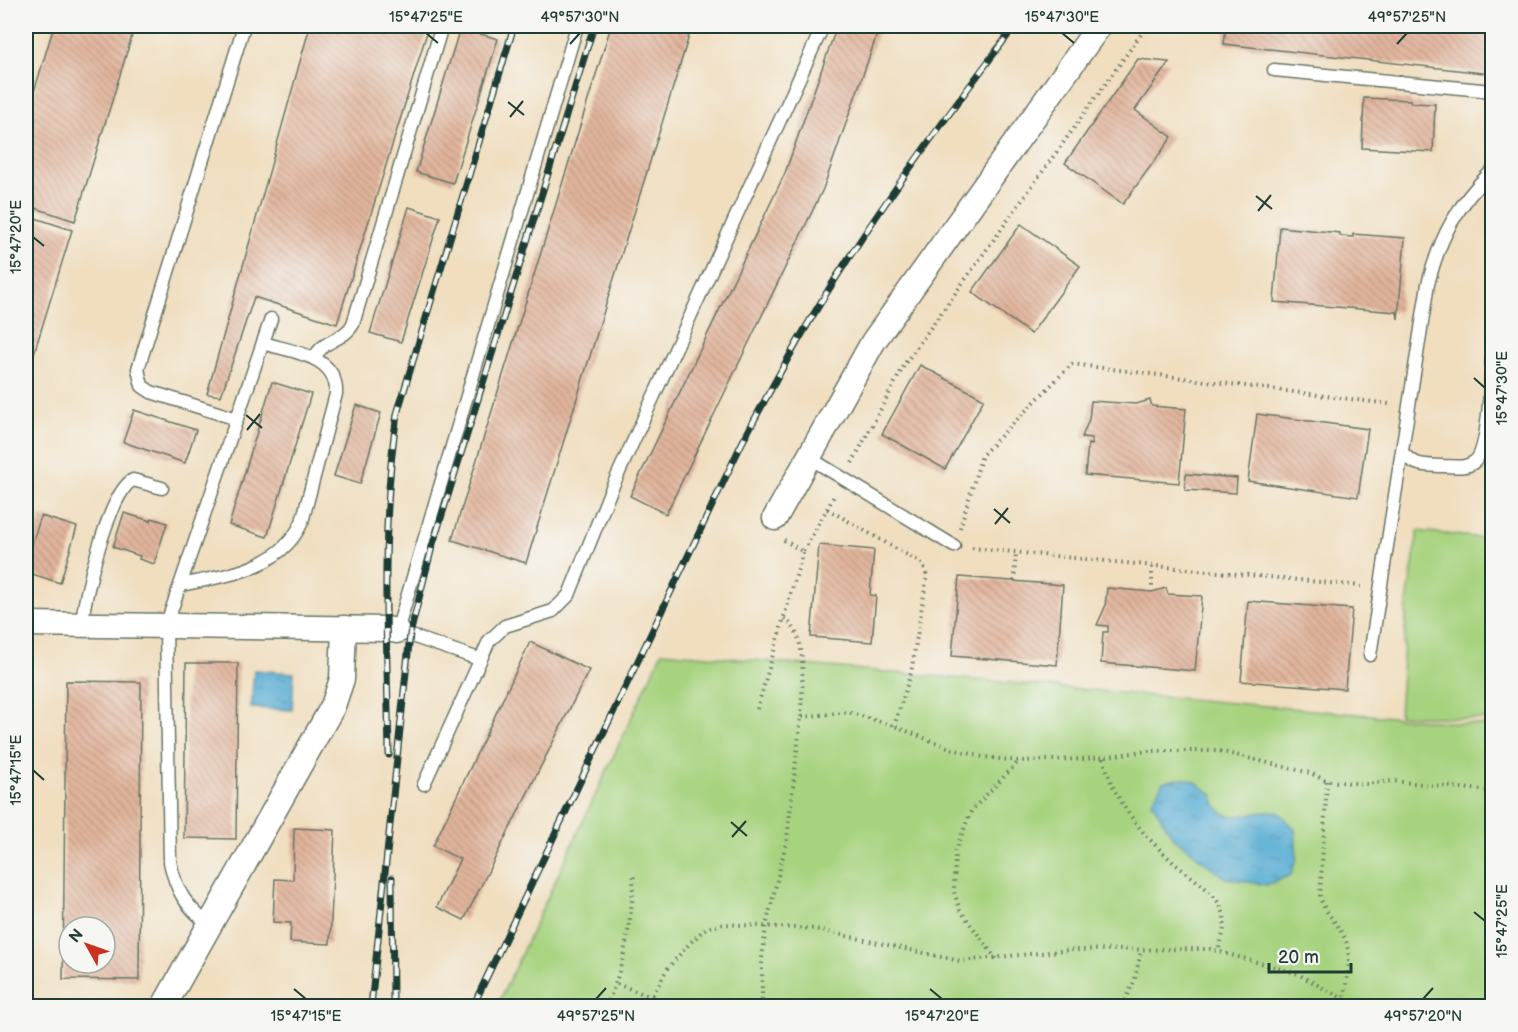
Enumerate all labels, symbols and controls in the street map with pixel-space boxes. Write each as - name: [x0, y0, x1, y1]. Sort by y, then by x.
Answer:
- text: 15°47'25"E: [389, 8, 463, 27]
- text: 49°57'30"N: [541, 8, 619, 27]
- text: 15°47'30"E: [1025, 8, 1099, 27]
- text: 49°57'25"N: [1368, 8, 1446, 27]
- text: 15°47'20"E: [7, 200, 26, 274]
- text: 15°47'30"E: [1493, 351, 1512, 425]
- text: 15°47'15"E: [7, 734, 26, 805]
- text: 15°47'25"E: [1493, 884, 1512, 958]
- north arrow: [57, 915, 117, 975]
- text: N: [66, 926, 88, 947]
- scale bar: [1269, 936, 1352, 974]
- text: 20 m: [1278, 947, 1319, 968]
- text: 15°47'15"E: [271, 1007, 342, 1026]
- text: 49°57'25"N: [557, 1007, 635, 1026]
- text: 15°47'20"E: [905, 1007, 979, 1026]
- text: 49°57'20"N: [1384, 1007, 1462, 1026]

